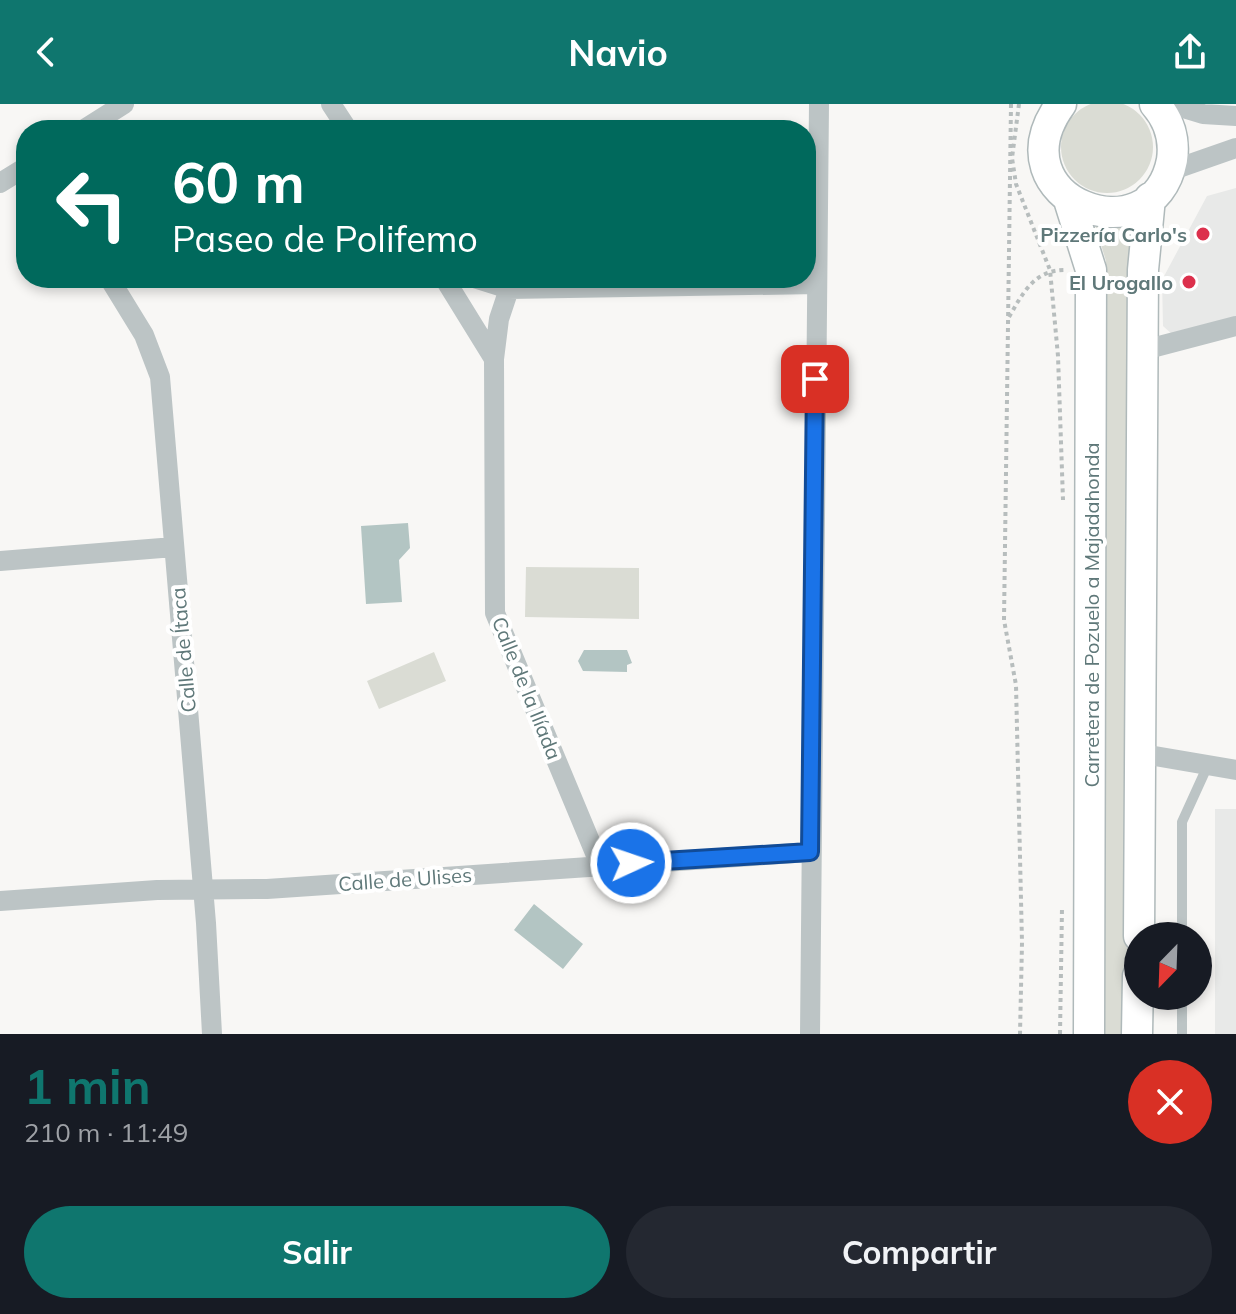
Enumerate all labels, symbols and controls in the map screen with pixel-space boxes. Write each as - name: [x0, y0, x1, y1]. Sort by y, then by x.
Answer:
- icon: back: [24, 30, 68, 74]
- text: Navio: [568, 30, 668, 75]
- icon: share: [1168, 30, 1212, 74]
- text: 60 m: [172, 147, 305, 217]
- icon: left: [40, 152, 144, 256]
- text: Paseo de Polifemo: [172, 216, 478, 261]
- place label: Pizzería Carlo's: [1040, 222, 1187, 247]
- marker: Pizzería Carlo's: [1194, 225, 1212, 243]
- place label: El Urogallo: [1069, 270, 1173, 295]
- marker: El Urogallo: [1180, 273, 1198, 291]
- pin: [781, 345, 849, 413]
- icon: arrive: [793, 357, 837, 401]
- street label: Carretera de Pozuelo a Majadahonda: [1079, 443, 1104, 787]
- street label: Calle de Ítaca: [165, 587, 201, 713]
- street label: Calle de la Ilíada: [487, 613, 567, 763]
- position arrow: [589, 821, 673, 905]
- street label: Calle de Ulises: [337, 862, 473, 896]
- north arrow: [1124, 922, 1212, 1010]
- map controls: [1124, 922, 1212, 1010]
- text: 1 min: [24, 1056, 151, 1116]
- button: close: [1128, 1060, 1212, 1144]
- text: 210 m · 11:49: [24, 1116, 188, 1149]
- button: Salir: [24, 1206, 610, 1298]
- button: Compartir: [626, 1206, 1212, 1298]

